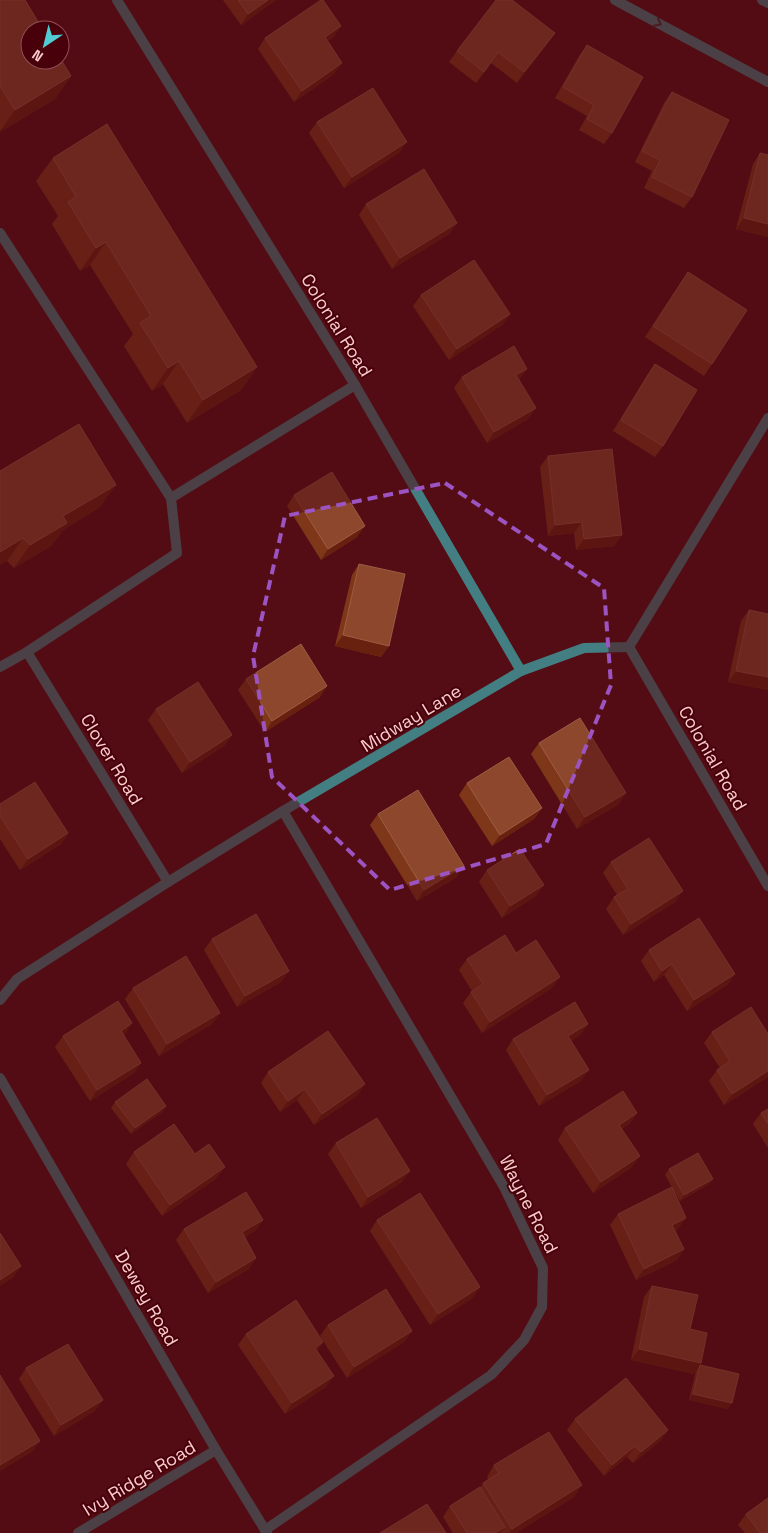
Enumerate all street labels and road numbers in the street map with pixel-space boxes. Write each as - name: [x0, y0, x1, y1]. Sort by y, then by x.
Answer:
- street label: Colonial Road: [296, 269, 378, 381]
- street label: Midway Lane: [356, 679, 466, 757]
- street label: Colonial Road: [674, 701, 752, 815]
- street label: Clover Road: [76, 709, 148, 809]
- street label: Wayne Road: [494, 1151, 564, 1257]
- street label: Dewey Road: [110, 1246, 184, 1350]
- street label: Ivy Ridge Road: [78, 1435, 200, 1521]

